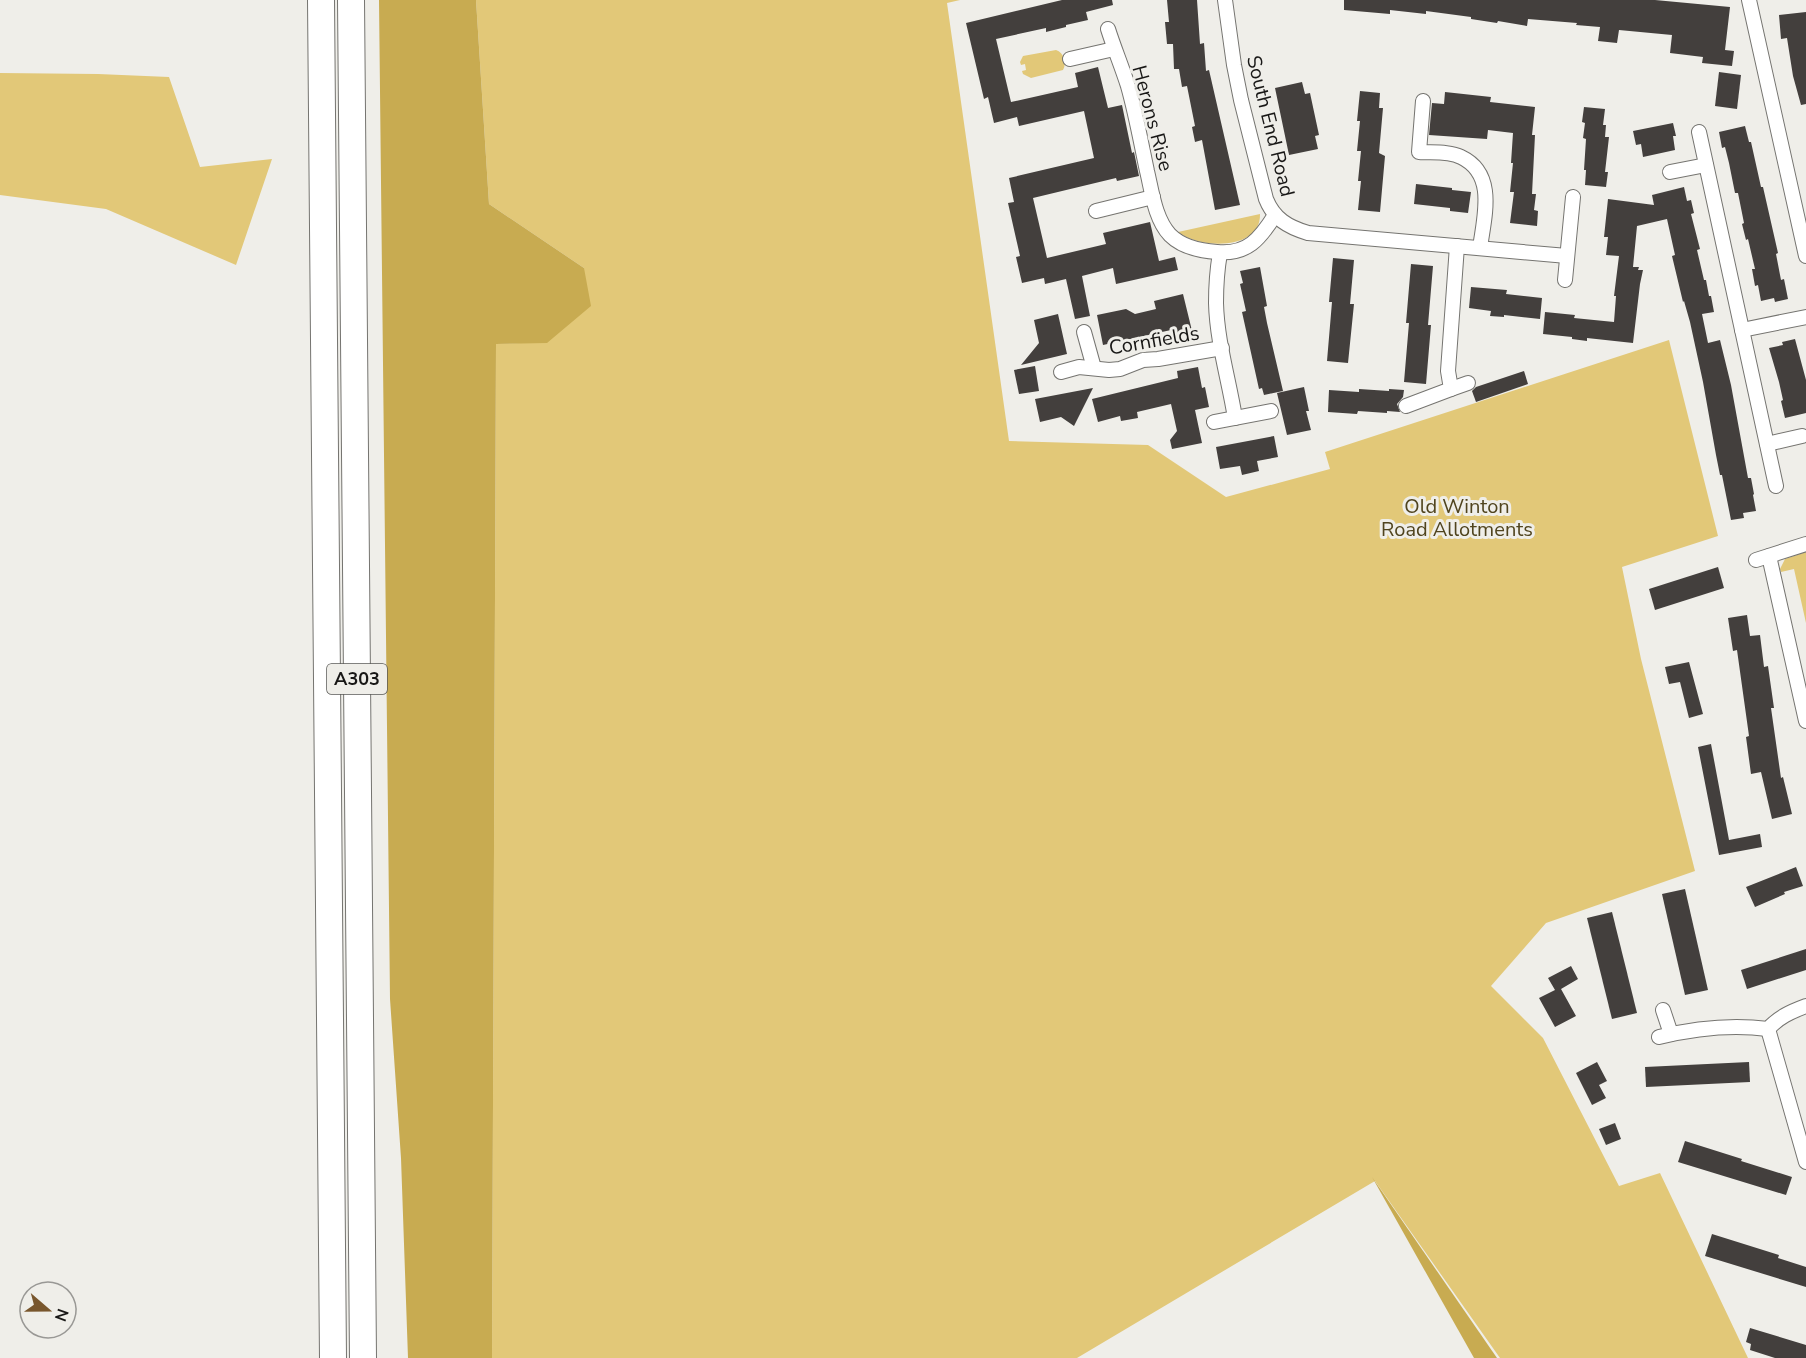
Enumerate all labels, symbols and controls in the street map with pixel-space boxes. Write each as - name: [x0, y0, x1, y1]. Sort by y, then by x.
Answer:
- street label: South End Road: [1240, 53, 1301, 199]
- street label: Herons Rise: [1125, 62, 1180, 174]
- street label: Cornfields: [1107, 319, 1201, 362]
- park label: Old Winton Road Allotments: [1381, 493, 1533, 543]
- road number: A303: [327, 664, 387, 694]
- north arrow: [18, 1280, 78, 1340]
- text: N: [49, 1305, 74, 1324]

